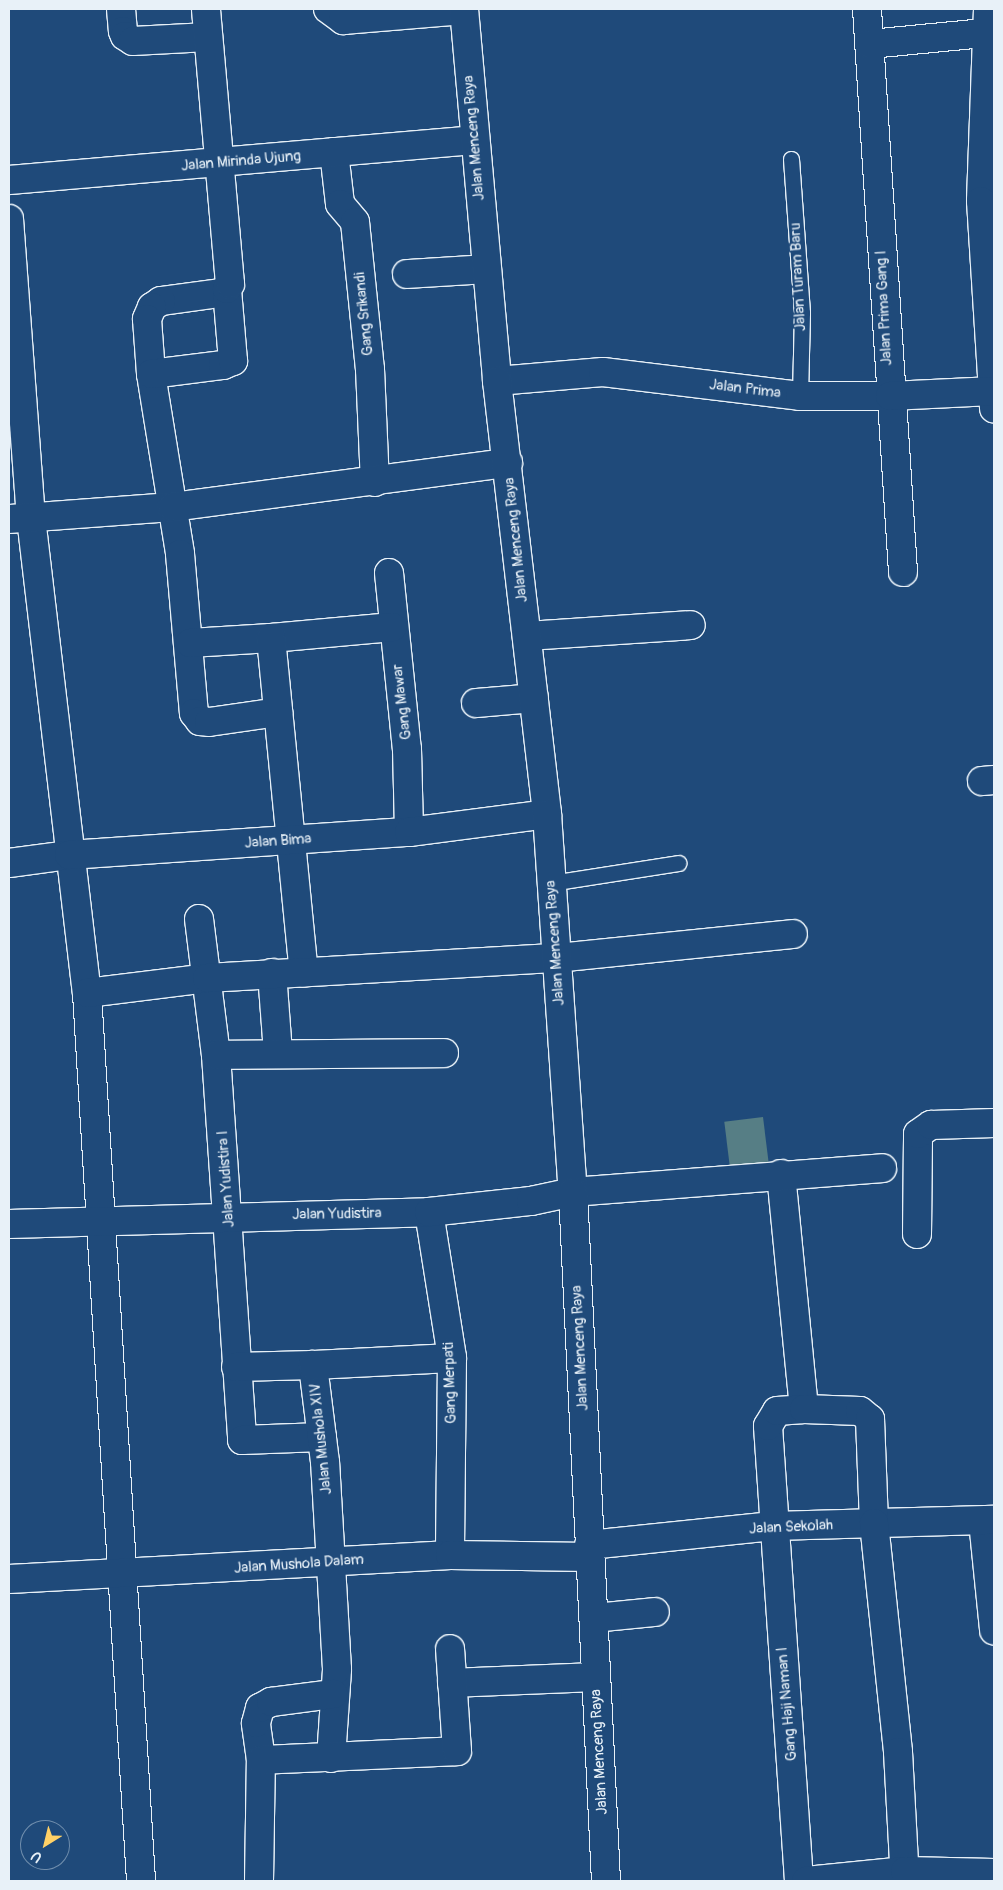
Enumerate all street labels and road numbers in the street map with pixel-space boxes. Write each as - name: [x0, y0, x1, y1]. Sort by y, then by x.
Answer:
- street label: Jalan Menceng Raya: [460, 75, 488, 201]
- street label: Jalan Mirinda Ujung: [180, 147, 302, 175]
- street label: Jalan Turam Baru: [786, 222, 810, 332]
- street label: Jalan Prima Gang I: [872, 250, 896, 366]
- street label: Gang Srikandi: [351, 271, 377, 357]
- street label: Jalan Prima: [708, 376, 782, 402]
- street label: Jalan Menceng Raya: [500, 477, 532, 603]
- street label: Gang Mawar: [388, 663, 416, 741]
- street label: Jalan Bima: [244, 830, 312, 852]
- street label: Jalan Menceng Raya: [542, 880, 568, 1006]
- street label: Jalan Yudistira I: [214, 1130, 238, 1228]
- street label: Jalan Yudistira: [292, 1204, 382, 1224]
- street label: Jalan Menceng Raya: [568, 1285, 592, 1411]
- street label: Gang Merpati: [440, 1342, 460, 1424]
- street label: Jalan Mushola XIV: [306, 1383, 336, 1495]
- street label: Jalan Sekolah: [749, 1516, 833, 1538]
- street label: Jalan Mushola Dalam: [233, 1550, 365, 1578]
- street label: Gang Haji Naman I: [773, 1646, 801, 1762]
- street label: Jalan Menceng Raya: [587, 1689, 611, 1815]

